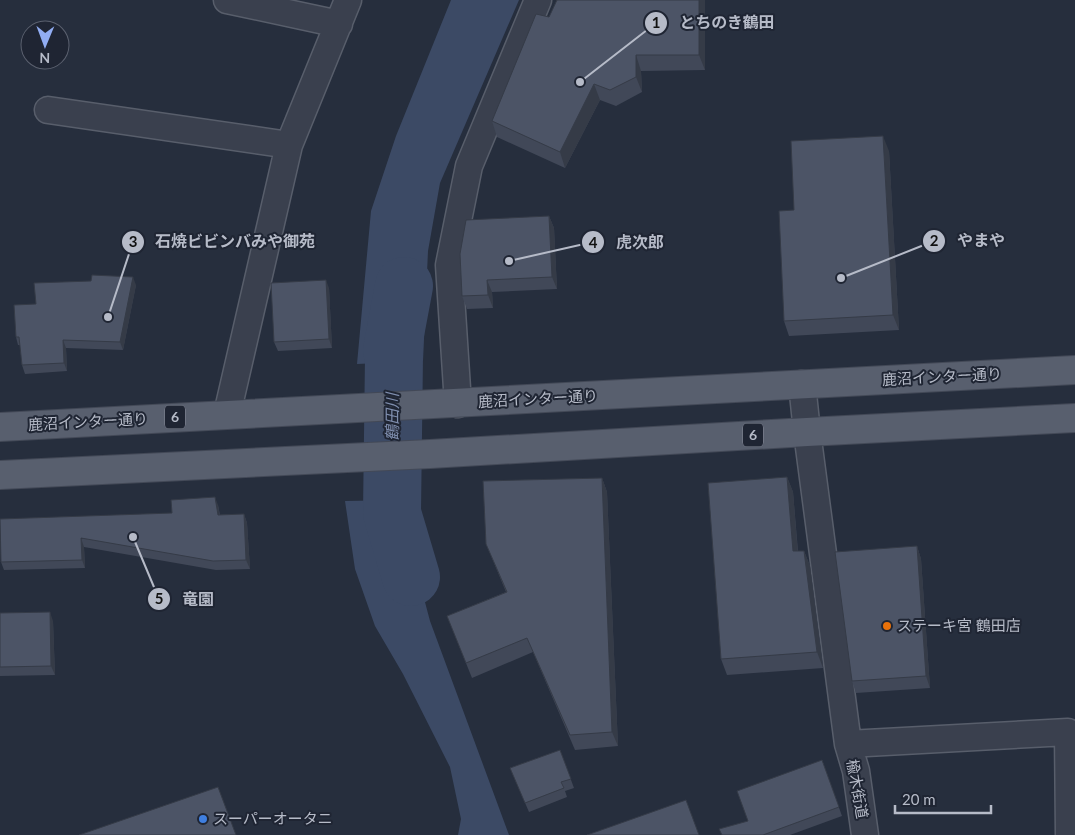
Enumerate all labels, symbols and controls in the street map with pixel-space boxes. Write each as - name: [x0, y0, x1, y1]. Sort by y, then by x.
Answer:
- callout: とちのき鶴田: [644, 7, 785, 38]
- text: とちのき鶴田: [679, 12, 775, 31]
- text: 1: [652, 13, 660, 31]
- north arrow: [20, 20, 70, 70]
- text: N: [39, 50, 50, 67]
- callout: やまや: [922, 225, 1015, 256]
- callout: 石焼ビビンバみや御苑: [120, 226, 325, 257]
- callout: 虎次郎: [581, 227, 674, 258]
- text: やまや: [957, 230, 1005, 249]
- text: 石焼ビビンバみや御苑: [155, 231, 315, 250]
- text: 2: [930, 231, 939, 249]
- text: 3: [129, 232, 137, 250]
- text: 虎次郎: [616, 232, 664, 251]
- text: 4: [589, 233, 598, 251]
- street label: 鹿沼インター通り: [882, 364, 1002, 388]
- street label: 鹿沼インター通り: [478, 386, 598, 410]
- water label: 鶴田川: [382, 391, 401, 441]
- road number: 6: [165, 406, 185, 428]
- street label: 鹿沼インター通り: [28, 409, 148, 433]
- road number: 6: [743, 424, 763, 446]
- callout: 竜園: [147, 584, 224, 615]
- text: 5: [155, 589, 163, 607]
- text: 竜園: [182, 589, 214, 608]
- place label: ステーキ宮 鶴田店: [897, 616, 1021, 634]
- marker: ステーキ宮 鶴田店: [881, 620, 893, 632]
- street label: 楡木街道: [844, 758, 872, 820]
- scale bar: [895, 782, 991, 814]
- text: 20 m: [902, 790, 936, 808]
- place label: スーパーオータニ: [213, 809, 333, 827]
- marker: スーパーオータニ: [197, 813, 209, 825]

